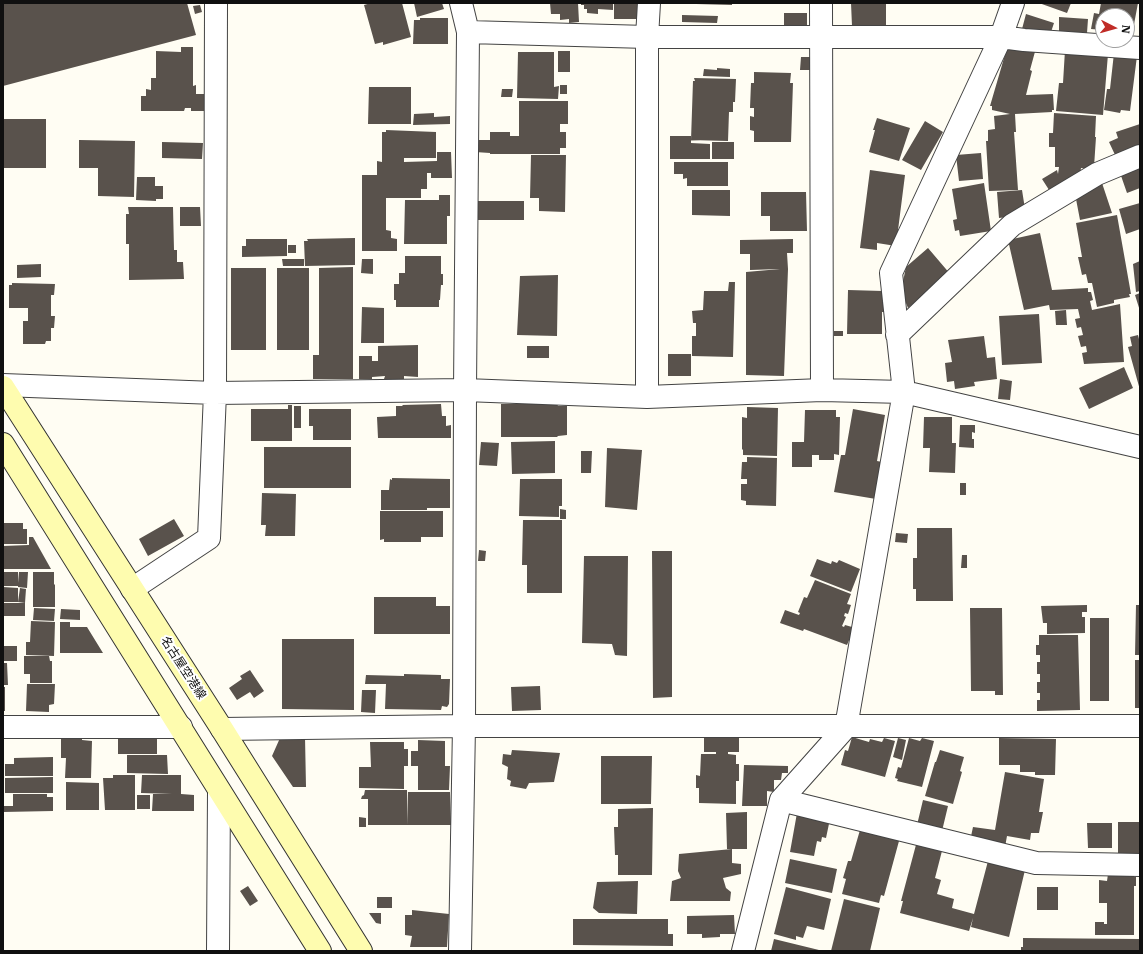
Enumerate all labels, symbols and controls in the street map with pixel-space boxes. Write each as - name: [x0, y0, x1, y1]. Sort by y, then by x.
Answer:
- north arrow: [1095, 8, 1135, 48]
- text: N: [1119, 24, 1133, 34]
- street label: 名古屋空港線: [157, 634, 209, 702]

